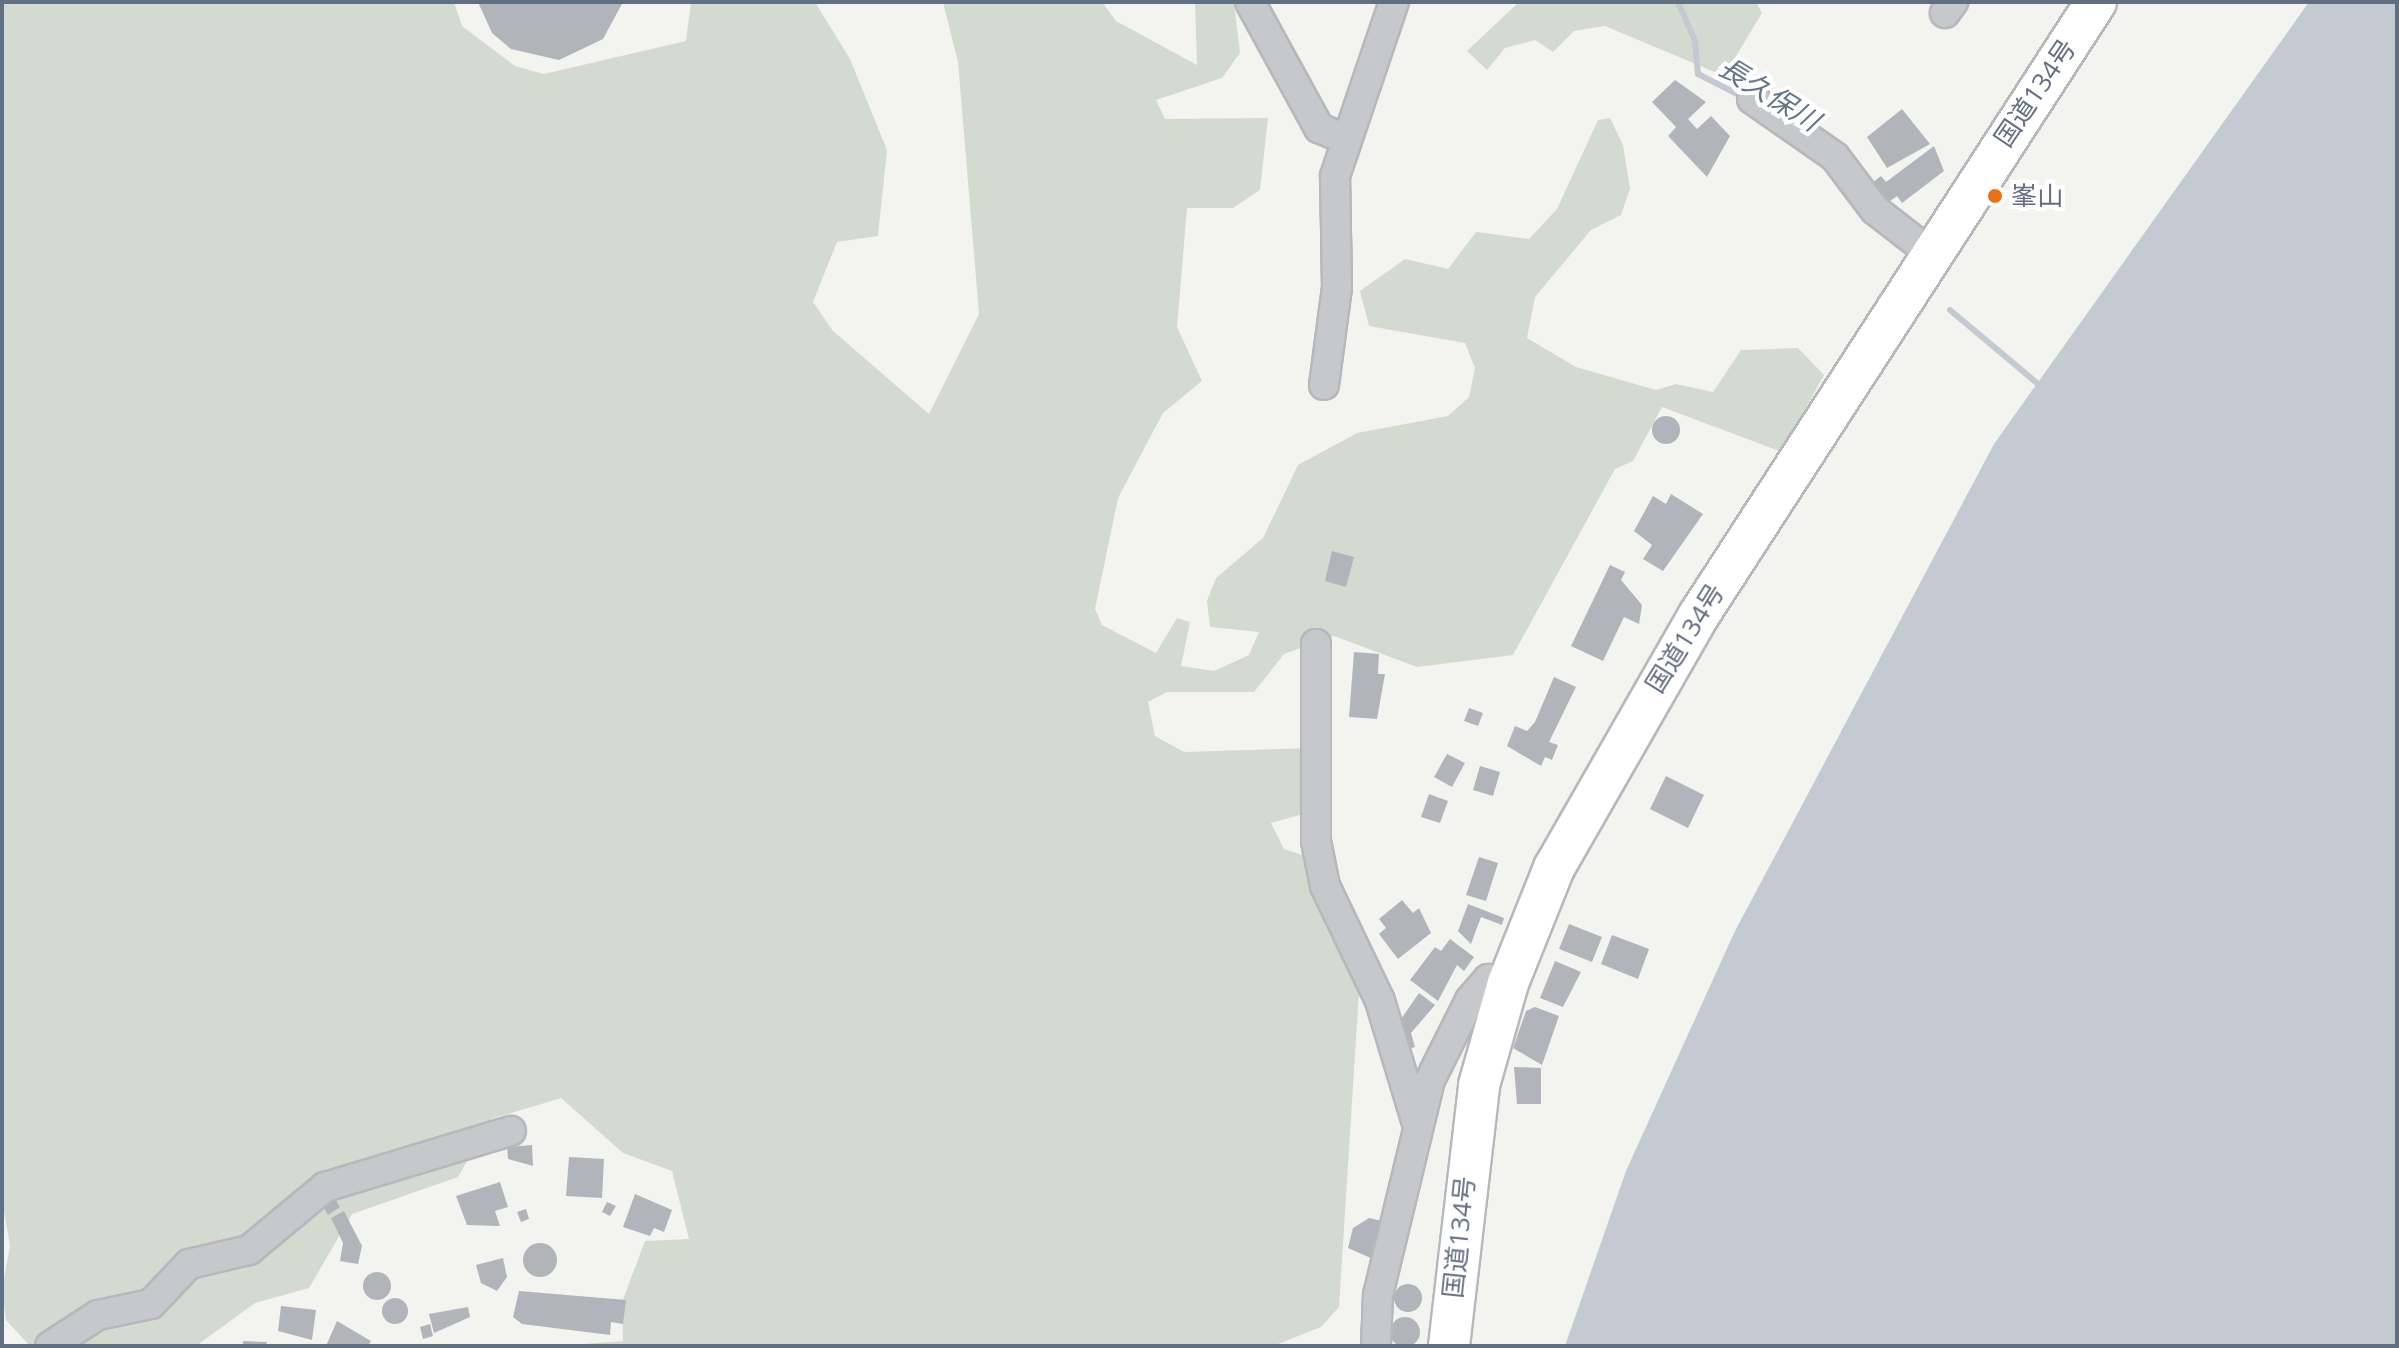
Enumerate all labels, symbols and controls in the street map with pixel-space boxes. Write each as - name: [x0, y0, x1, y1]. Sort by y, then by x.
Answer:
- street label: 国道134号: [1988, 33, 2082, 153]
- water label: 長久保川: [1714, 49, 1826, 137]
- place label: 峯山: [2011, 180, 2063, 212]
- marker: 峯山: [1986, 187, 2004, 205]
- street label: 国道134号: [1639, 578, 1731, 698]
- street label: 国道134号: [1437, 1174, 1481, 1300]

